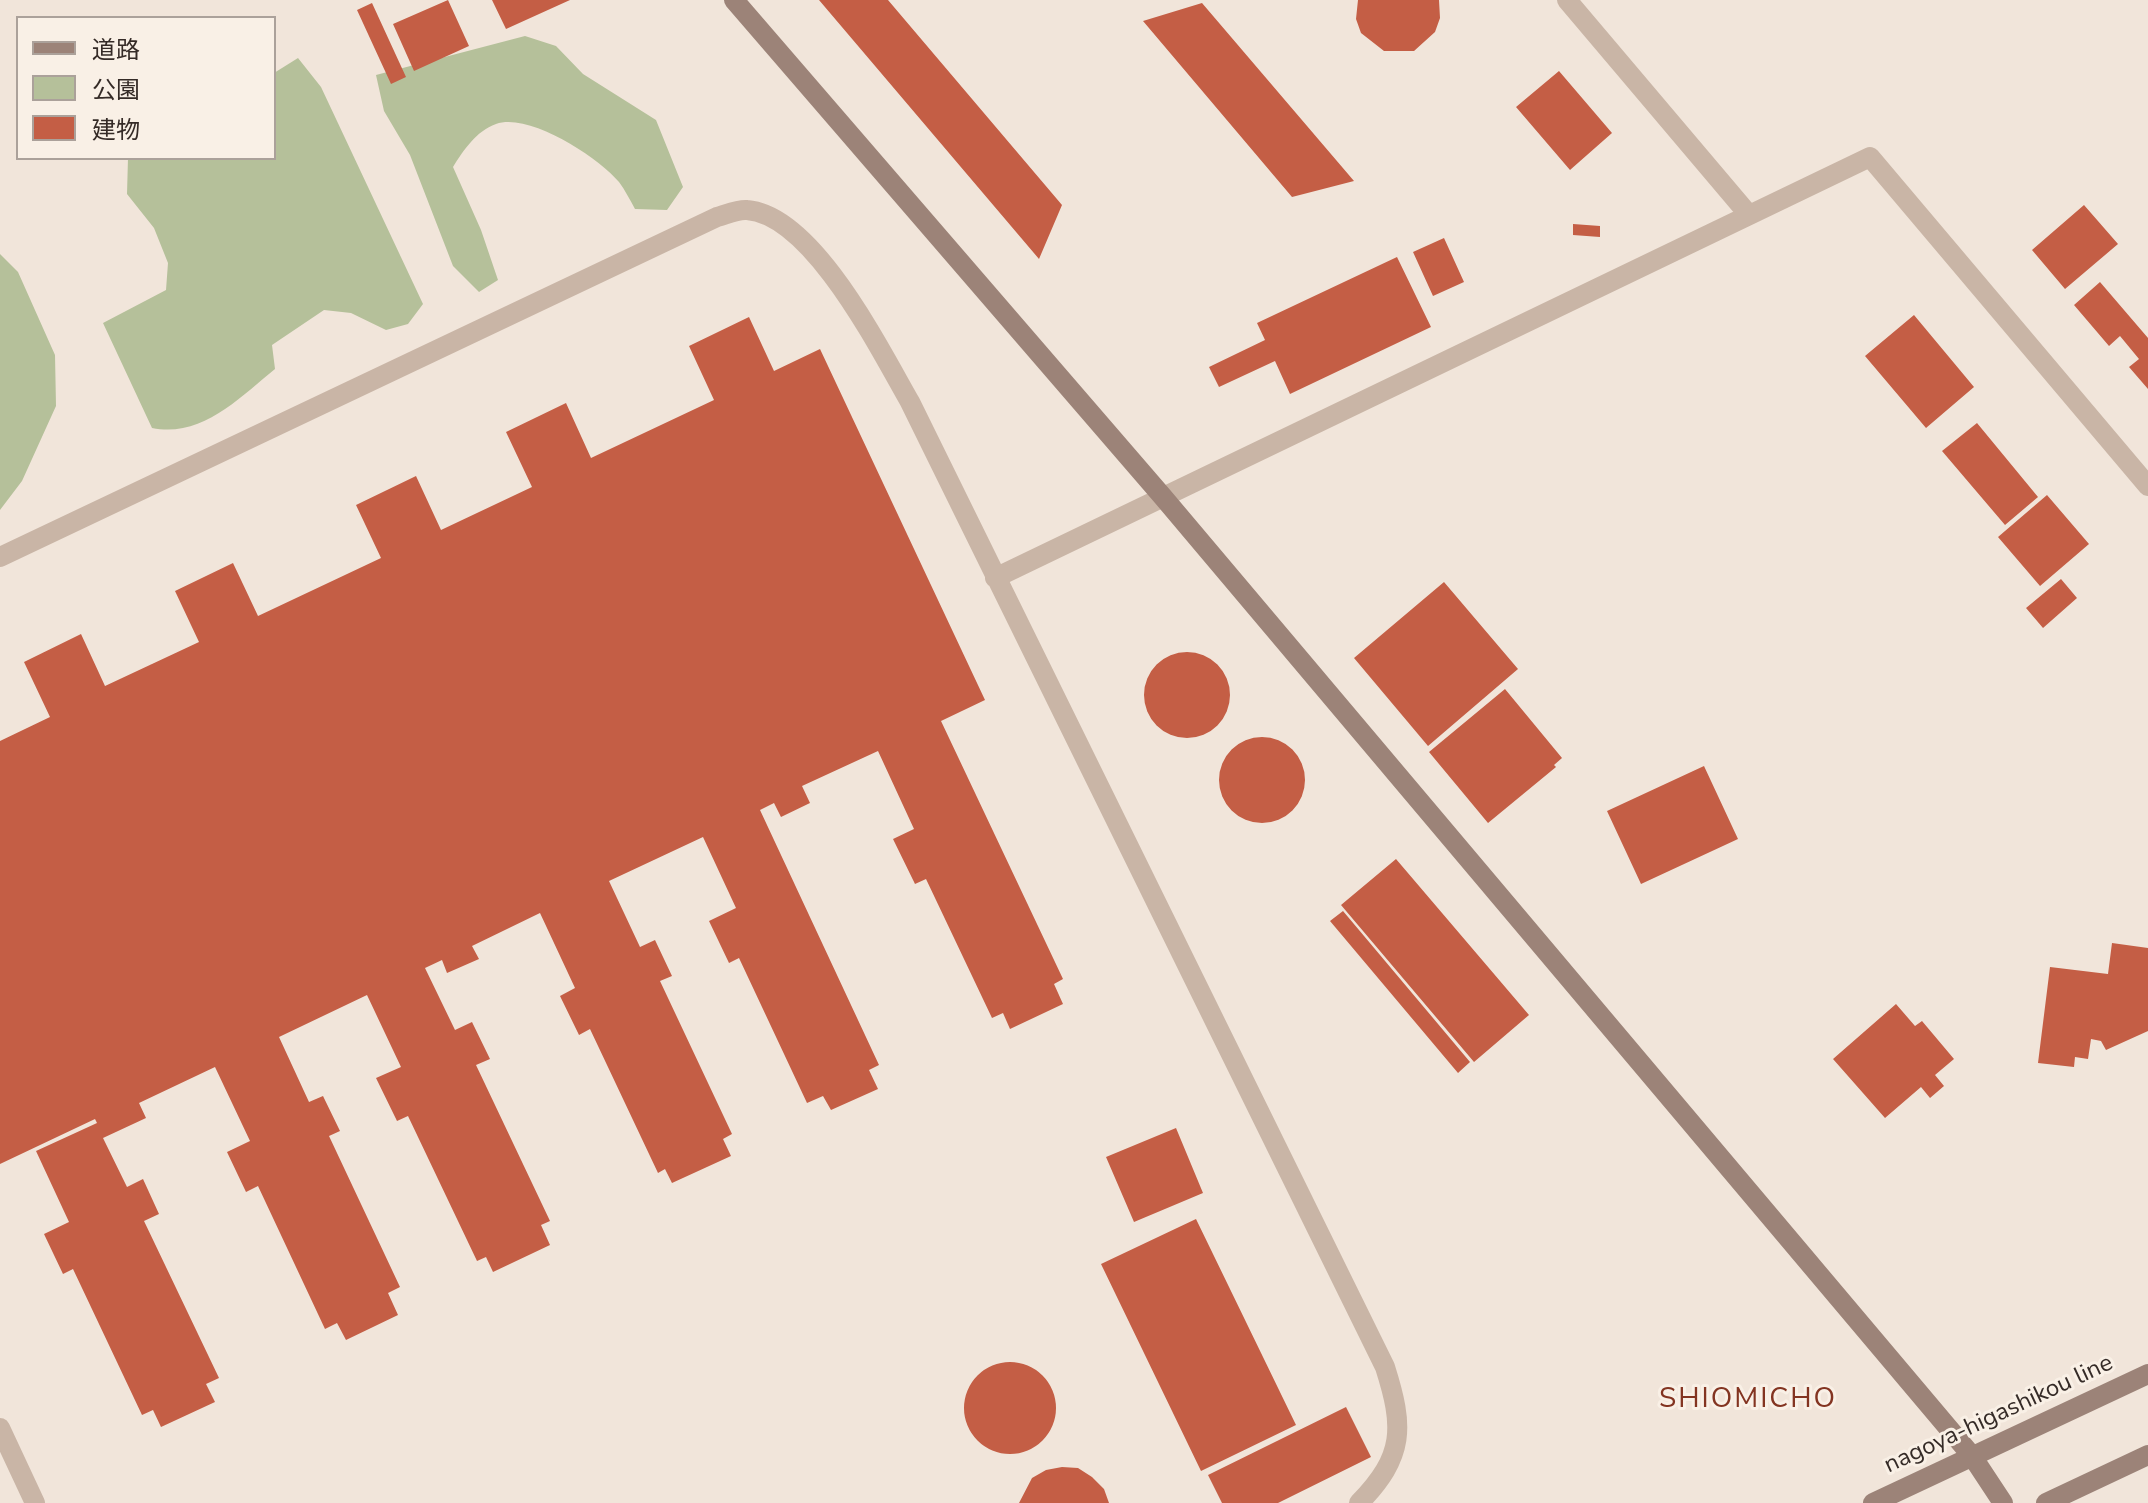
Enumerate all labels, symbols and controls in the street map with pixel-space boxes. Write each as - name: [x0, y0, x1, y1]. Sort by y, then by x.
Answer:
- legend: [16, 16, 276, 160]
- text: 道路: [92, 34, 140, 66]
- text: 公園: [92, 74, 140, 106]
- text: 建物: [92, 114, 140, 146]
- street label: nagoya-higashikou line: [1880, 1349, 2118, 1481]
- district label: SHIOMICHO: [1659, 1383, 1837, 1417]

